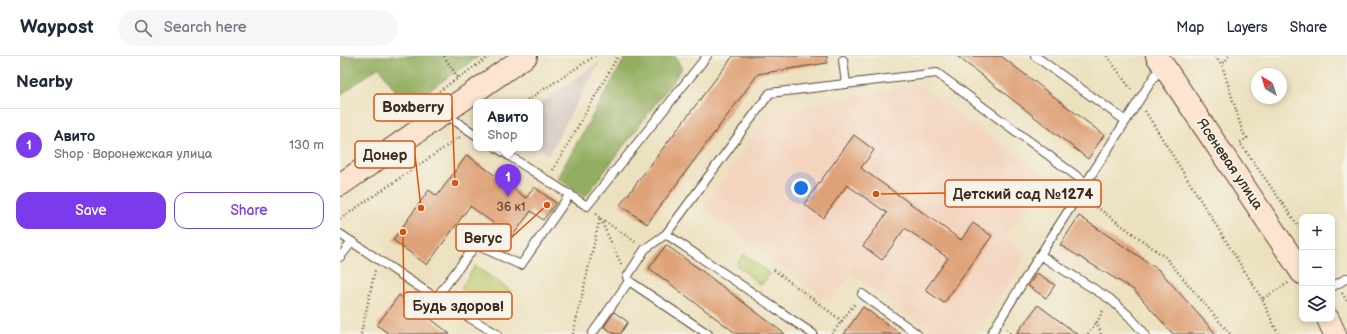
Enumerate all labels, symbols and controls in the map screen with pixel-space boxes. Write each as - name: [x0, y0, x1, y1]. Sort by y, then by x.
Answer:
- search box: [118, 10, 398, 46]
- text: Waypost: [20, 16, 94, 39]
- icon: search: [132, 17, 154, 39]
- text: Search here: [164, 18, 247, 37]
- text: Map: [1176, 19, 1204, 36]
- text: Layers: [1226, 19, 1268, 36]
- text: Share: [1290, 19, 1327, 36]
- north arrow: [1251, 68, 1287, 104]
- text: Nearby: [16, 72, 73, 92]
- callout: Boxberry: [374, 94, 452, 121]
- text: Boxberry: [382, 98, 444, 117]
- popup: [473, 99, 543, 151]
- text: Авито: [487, 108, 529, 127]
- street label: Ясеневая улица: [1193, 115, 1267, 213]
- text: Авито: [54, 127, 95, 146]
- text: Shop: [487, 127, 517, 143]
- text: 1: [26, 137, 32, 153]
- text: 130 m: [289, 137, 324, 153]
- callout: Донер: [355, 141, 415, 168]
- text: Shop · Воронежская улица: [54, 146, 213, 162]
- text: Донер: [363, 146, 407, 165]
- pin: 1: [495, 164, 521, 197]
- your location: [791, 178, 811, 198]
- callout: Детский сад №1274: [945, 180, 1101, 207]
- text: Детский сад №1274: [953, 185, 1093, 204]
- button: Save: [16, 192, 166, 229]
- button: Share: [174, 192, 324, 229]
- house number: 36 к1: [497, 200, 525, 215]
- map controls: [1299, 214, 1335, 322]
- button: +: [1299, 214, 1335, 250]
- callout: Вегус: [456, 224, 511, 251]
- text: Вегус: [464, 229, 503, 248]
- button: −: [1299, 250, 1335, 286]
- button: layers: [1299, 286, 1335, 322]
- callout: Будь здоров!: [404, 292, 512, 319]
- text: Будь здоров!: [412, 297, 504, 316]

